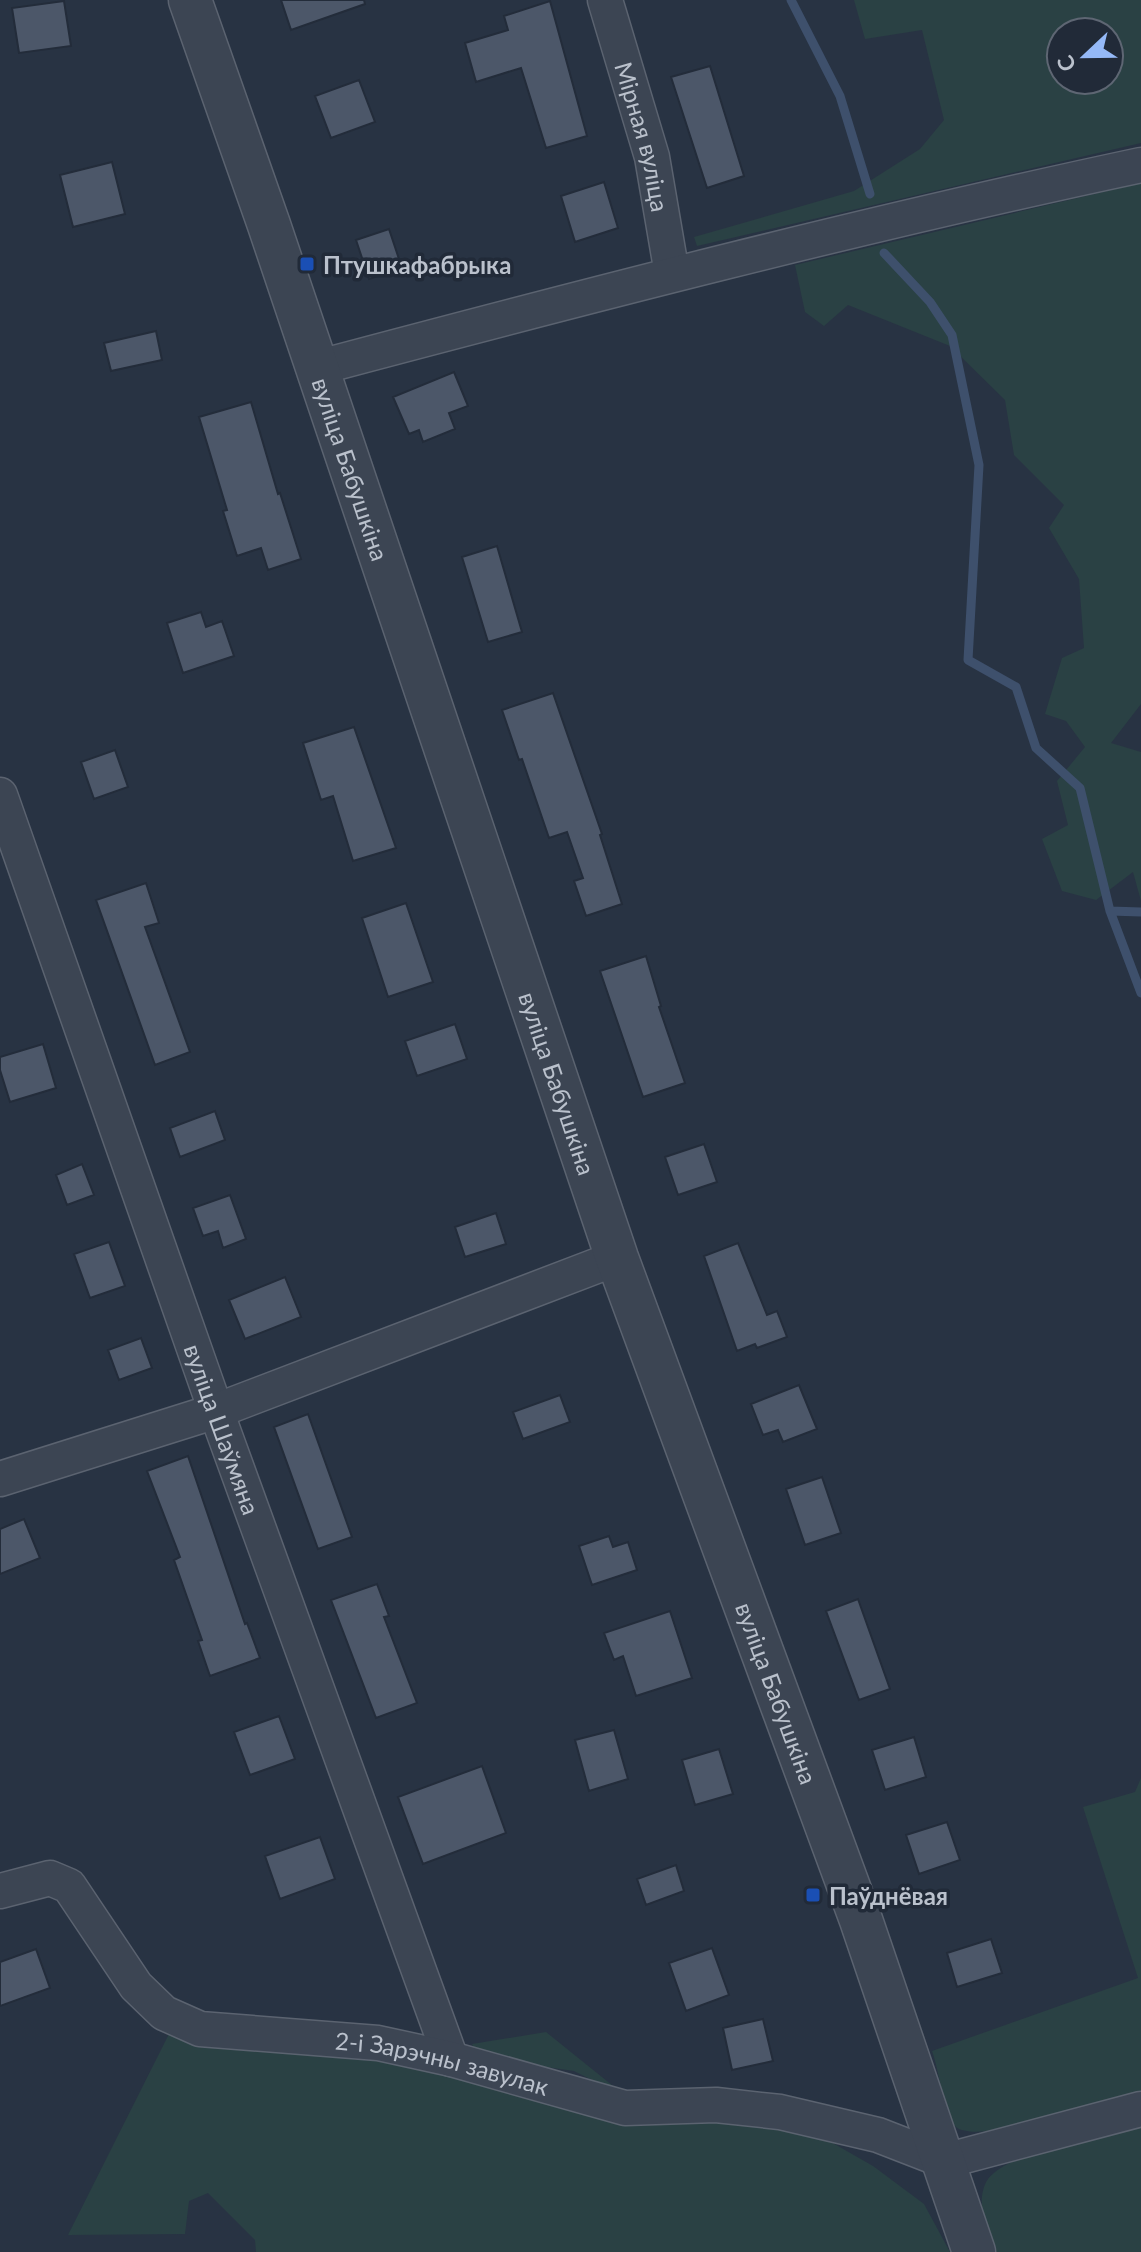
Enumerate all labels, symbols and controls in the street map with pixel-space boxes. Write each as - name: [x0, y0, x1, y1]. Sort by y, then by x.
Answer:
- north arrow: [1045, 16, 1125, 96]
- text: С: [1051, 51, 1081, 75]
- street label: Мірная вуліца: [610, 58, 676, 214]
- place label: Птушкафабрыка: [323, 250, 511, 279]
- marker: Птушкафабрыка: [298, 255, 316, 273]
- street label: вуліца Бабушкіна: [307, 374, 396, 564]
- street label: вуліца Бабушкіна: [514, 988, 602, 1178]
- street label: вуліца Шаўмяна: [179, 1340, 267, 1518]
- street label: вуліца Бабушкіна: [731, 1598, 824, 1788]
- place label: Паўднёвая: [829, 1881, 948, 1910]
- marker: Паўднёвая: [804, 1886, 822, 1904]
- street label: 2-і Зарэчны завулак: [334, 2025, 553, 2101]

